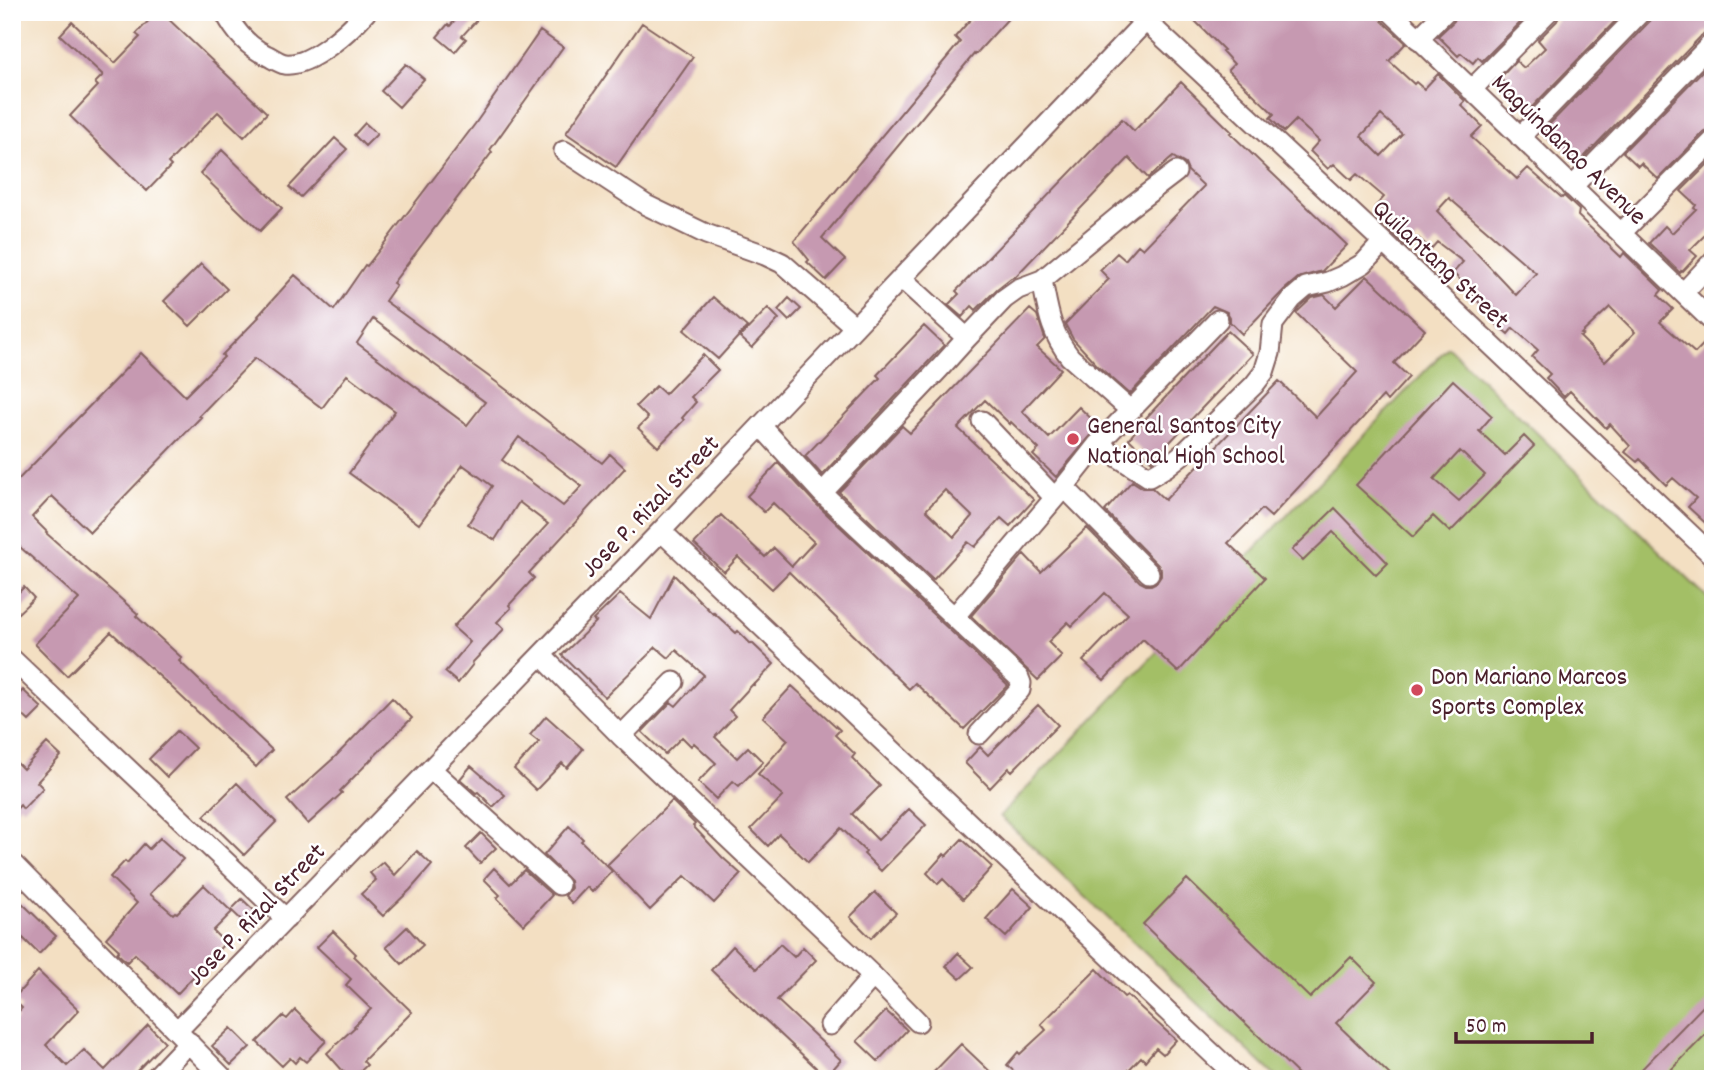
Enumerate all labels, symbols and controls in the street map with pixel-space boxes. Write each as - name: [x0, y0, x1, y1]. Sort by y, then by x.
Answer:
- street label: Maguindanao Avenue: [1481, 66, 1654, 235]
- street label: Quilantang Street: [1363, 192, 1517, 339]
- place label: General Santos City National High School: [1087, 409, 1285, 476]
- street label: Jose P. Rizal Street: [574, 427, 730, 587]
- marker: General Santos City National High School: [1065, 431, 1081, 447]
- place label: Don Mariano Marcos Sports Complex: [1431, 660, 1628, 727]
- marker: Don Mariano Marcos Sports Complex: [1409, 682, 1425, 698]
- street label: Jose P. Rizal Street: [180, 835, 336, 995]
- scale bar: [1456, 1000, 1592, 1044]
- text: 50 m: [1466, 1013, 1506, 1043]

